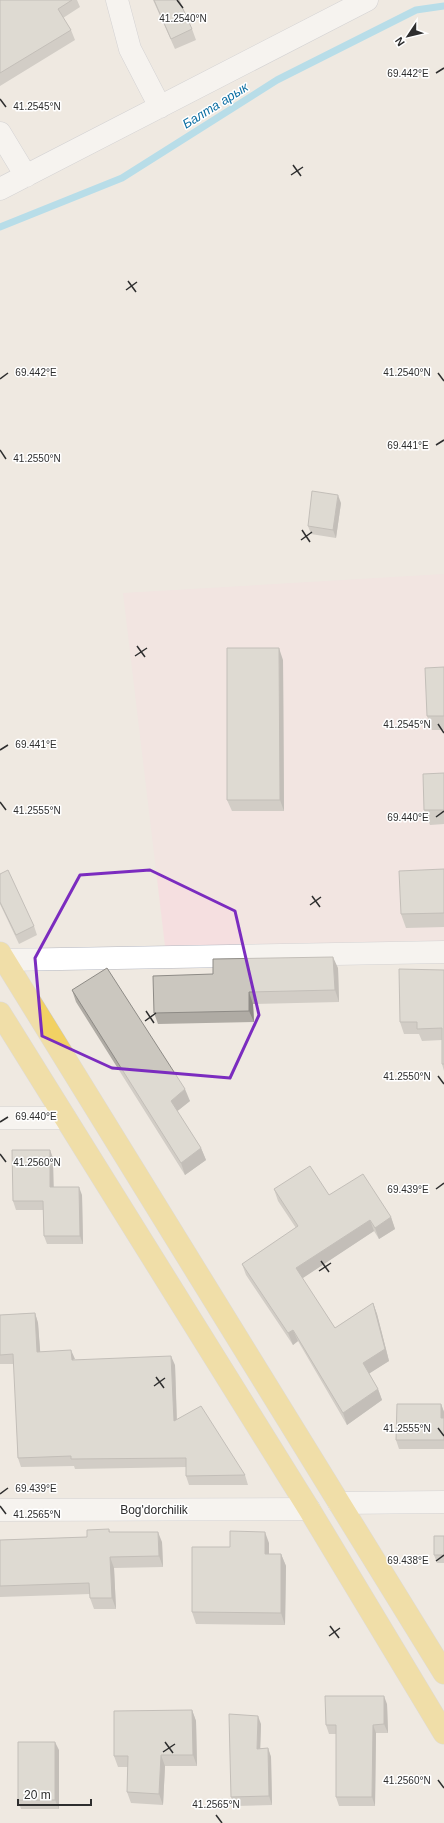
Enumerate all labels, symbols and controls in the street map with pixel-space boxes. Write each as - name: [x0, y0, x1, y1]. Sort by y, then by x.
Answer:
- text: 41.2540°N: [159, 13, 207, 24]
- north arrow: [388, 16, 428, 56]
- text: N: [393, 35, 407, 48]
- text: 69.442°E: [387, 68, 429, 79]
- water label: Балта арык: [180, 79, 252, 132]
- text: 41.2545°N: [13, 101, 61, 112]
- text: 69.442°E: [15, 367, 57, 378]
- text: 41.2540°N: [383, 367, 431, 378]
- text: 69.441°E: [387, 440, 429, 451]
- text: 41.2550°N: [13, 453, 61, 464]
- text: 41.2545°N: [383, 719, 431, 730]
- text: 69.441°E: [15, 739, 57, 750]
- text: 41.2555°N: [13, 805, 61, 816]
- text: 69.440°E: [387, 812, 429, 823]
- text: 41.2550°N: [383, 1071, 431, 1082]
- text: 69.440°E: [15, 1111, 57, 1122]
- text: 41.2560°N: [13, 1157, 61, 1168]
- text: 69.439°E: [387, 1184, 429, 1195]
- text: 41.2555°N: [383, 1423, 431, 1434]
- text: 69.439°E: [15, 1483, 57, 1494]
- street label: Bog'dorchilik: [120, 1503, 189, 1517]
- text: 41.2565°N: [13, 1509, 61, 1520]
- text: 69.438°E: [387, 1555, 429, 1566]
- text: 41.2560°N: [383, 1775, 431, 1786]
- scale bar: [18, 1781, 91, 1807]
- text: 20 m: [24, 1788, 51, 1802]
- text: 41.2565°N: [192, 1799, 240, 1810]

